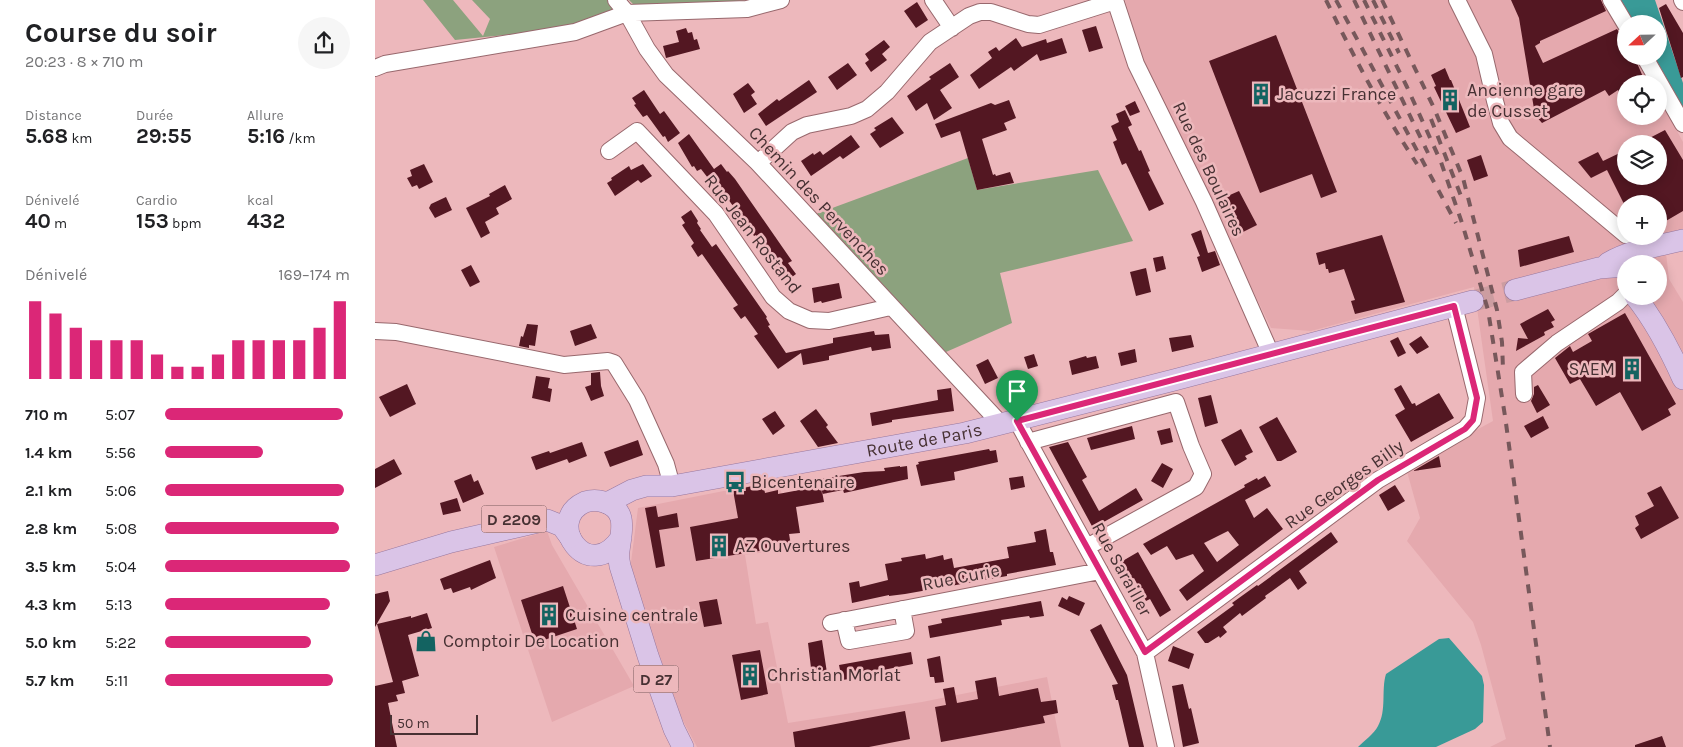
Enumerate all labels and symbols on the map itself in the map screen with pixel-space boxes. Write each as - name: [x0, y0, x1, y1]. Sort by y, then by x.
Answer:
- north arrow: [1617, 15, 1667, 65]
- place label: Ancienne gare de Cusset: [1467, 79, 1583, 122]
- building icon: Jacuzzi France: [1248, 81, 1274, 107]
- place label: Jacuzzi France: [1277, 83, 1396, 105]
- building icon: Ancienne gare de Cusset: [1437, 87, 1463, 113]
- street label: Rue des Boulaires: [1168, 98, 1250, 240]
- street label: Chemin des Pervenches: [744, 122, 894, 280]
- street label: Rue Jean Rostand: [700, 170, 806, 298]
- building icon: SAEM: [1619, 356, 1645, 382]
- place label: SAEM: [1568, 358, 1615, 380]
- pin: [996, 370, 1038, 421]
- street label: Route de Paris: [864, 418, 984, 462]
- street label: Rue Georges Billy: [1280, 434, 1408, 533]
- bus stop icon: Bicentenaire: [722, 469, 748, 495]
- place label: Bicentenaire: [751, 471, 855, 493]
- road number: D 2209: [481, 506, 547, 532]
- street label: Rue Sarailler: [1087, 518, 1157, 620]
- building icon: AZ Ouvertures: [706, 533, 732, 559]
- place label: AZ Ouvertures: [735, 535, 850, 557]
- street label: Rue Curie: [920, 559, 1002, 595]
- building icon: Cuisine centrale: [536, 602, 562, 628]
- place label: Cuisine centrale: [565, 604, 698, 626]
- shop icon: Comptoir De Location: [413, 628, 439, 654]
- place label: Comptoir De Location: [443, 630, 620, 652]
- building icon: Christian Morlat: [737, 662, 763, 688]
- place label: Christian Morlat: [767, 664, 901, 686]
- road number: D 27: [633, 666, 679, 692]
- scale bar: [390, 712, 477, 735]

